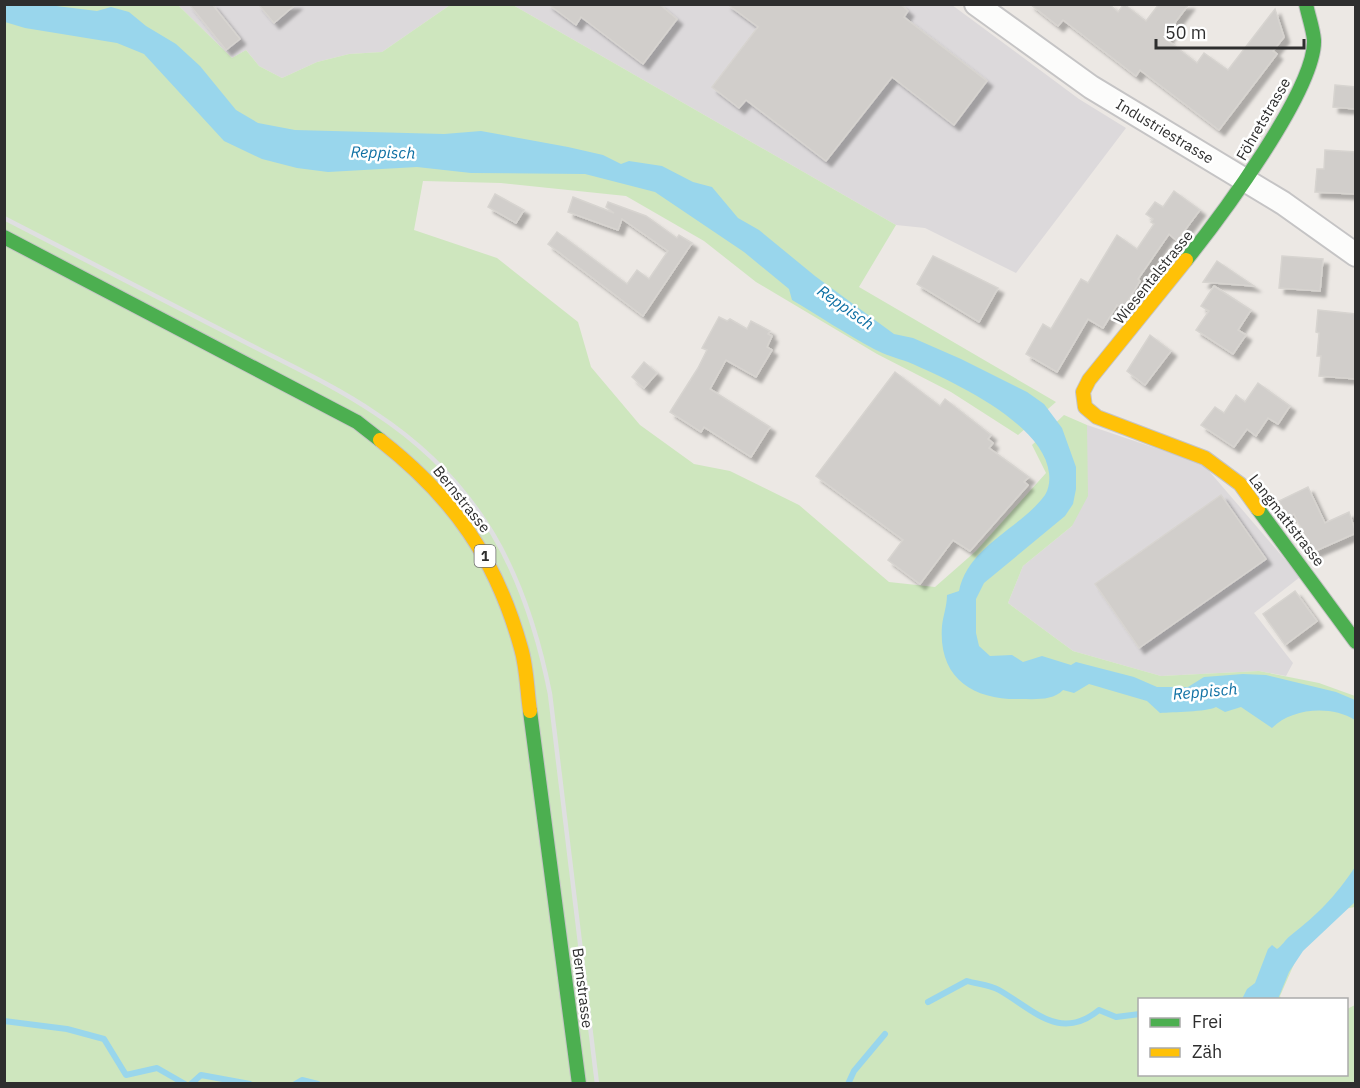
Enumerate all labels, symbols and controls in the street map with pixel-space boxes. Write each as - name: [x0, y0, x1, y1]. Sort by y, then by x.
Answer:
- scale bar: [1156, 12, 1304, 50]
- text: 50 m: [1165, 21, 1207, 44]
- street label: Föhretstrasse: [1232, 74, 1294, 164]
- street label: Industriestrasse: [1113, 94, 1217, 168]
- water label: Reppisch: [351, 141, 415, 163]
- street label: Wiesentalstrasse: [1109, 226, 1197, 328]
- water label: Reppisch: [814, 280, 878, 334]
- street label: Bernstrasse: [429, 462, 495, 536]
- street label: Langmattstrasse: [1245, 470, 1329, 570]
- road number: 1: [474, 545, 496, 567]
- water label: Reppisch: [1172, 678, 1238, 704]
- street label: Bernstrasse: [569, 947, 597, 1029]
- legend: [1138, 998, 1348, 1076]
- text: Frei: [1192, 1010, 1223, 1033]
- text: Zäh: [1192, 1040, 1222, 1063]

